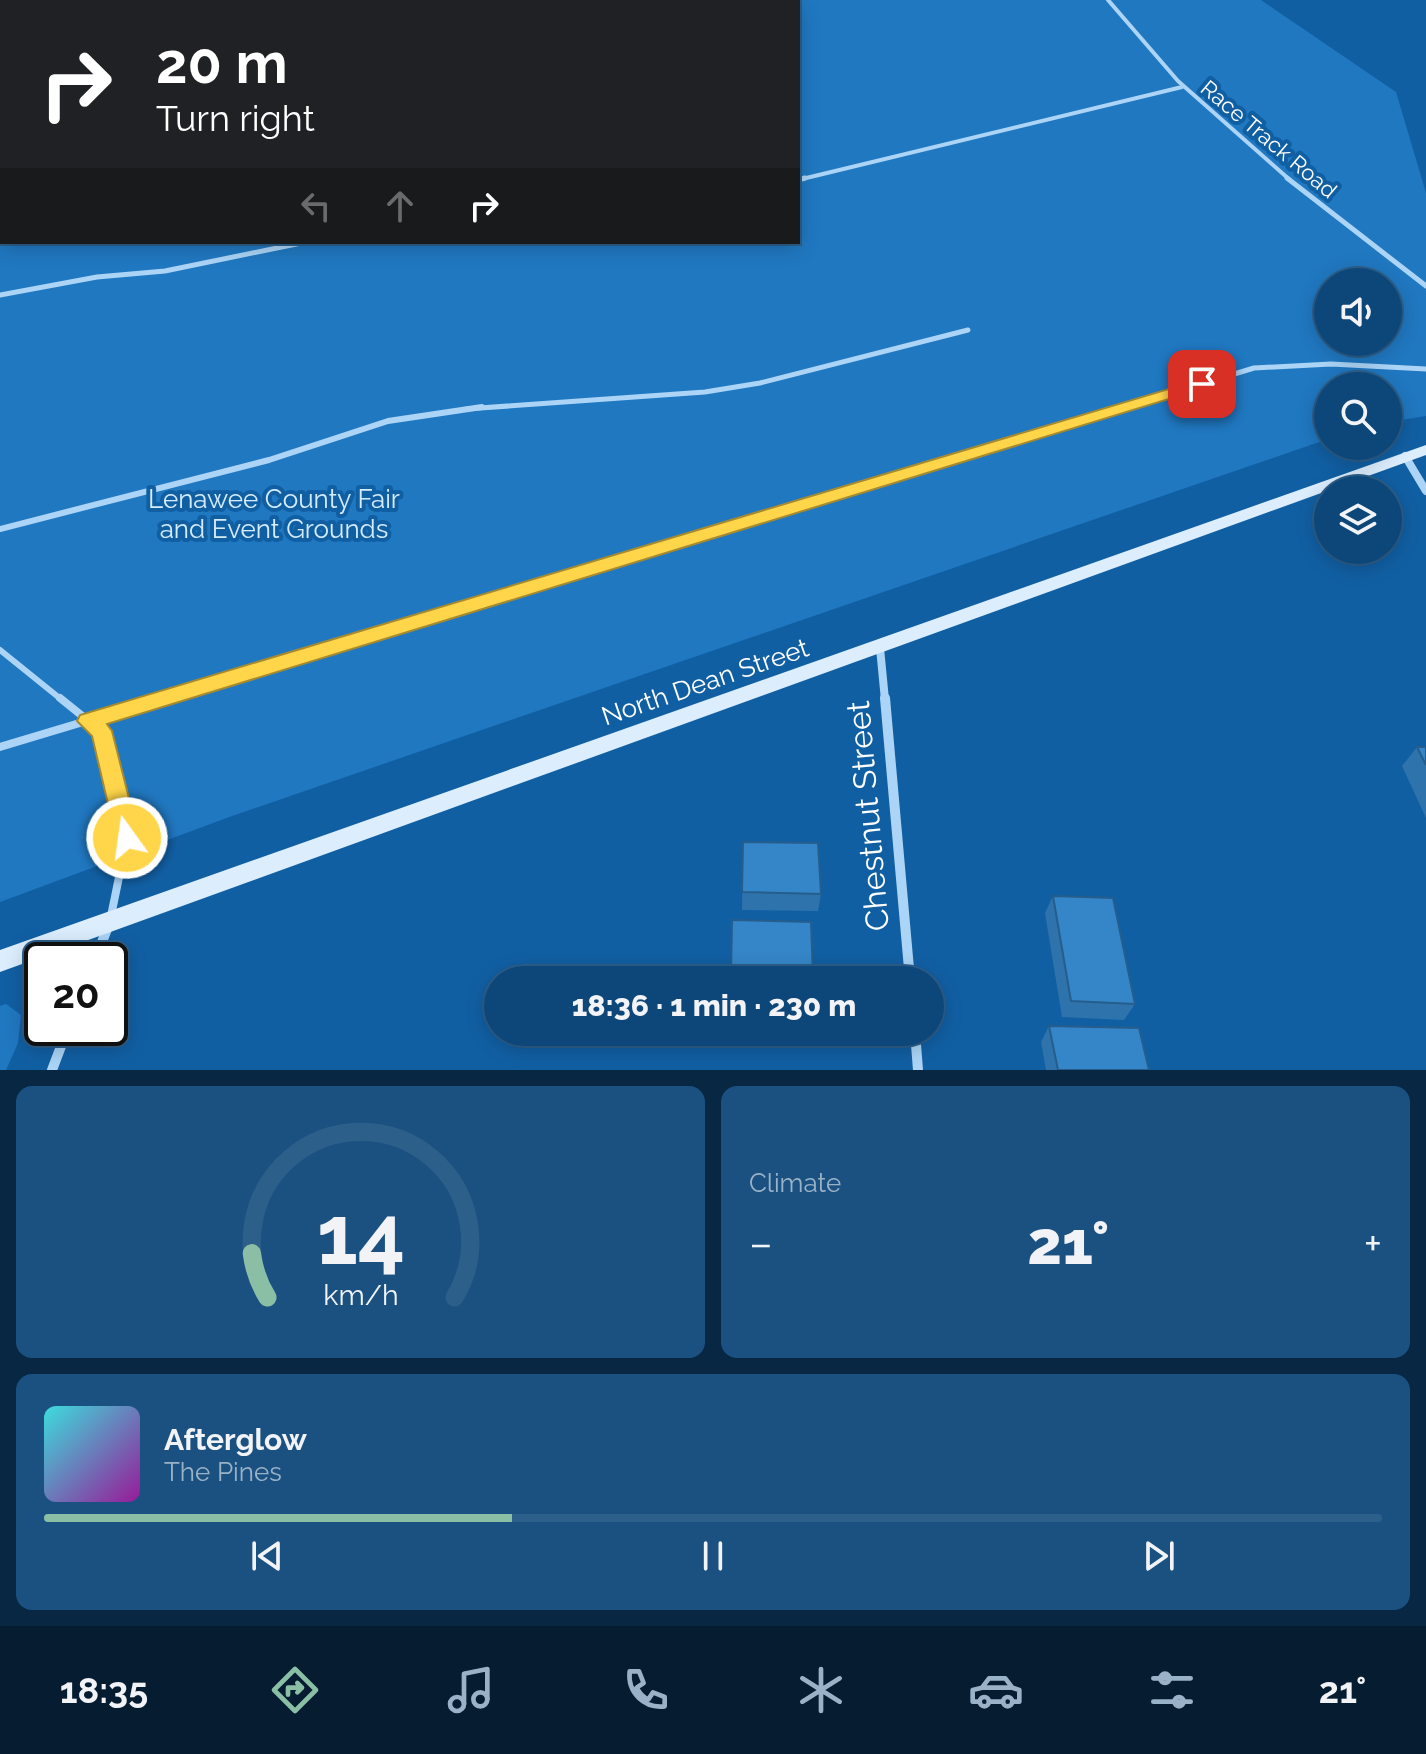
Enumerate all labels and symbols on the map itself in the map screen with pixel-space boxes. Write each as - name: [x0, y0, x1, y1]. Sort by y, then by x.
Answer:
- street label: Race Track Road: [1196, 75, 1342, 203]
- pin: [1168, 350, 1236, 418]
- park label: Lenawee County Fair and Event Grounds: [148, 484, 400, 544]
- street label: North Dean Street: [598, 632, 813, 731]
- street label: Chestnut Street: [839, 699, 896, 933]
- position arrow: [85, 796, 169, 880]
- speed limit sign: 20: [24, 942, 128, 1046]

